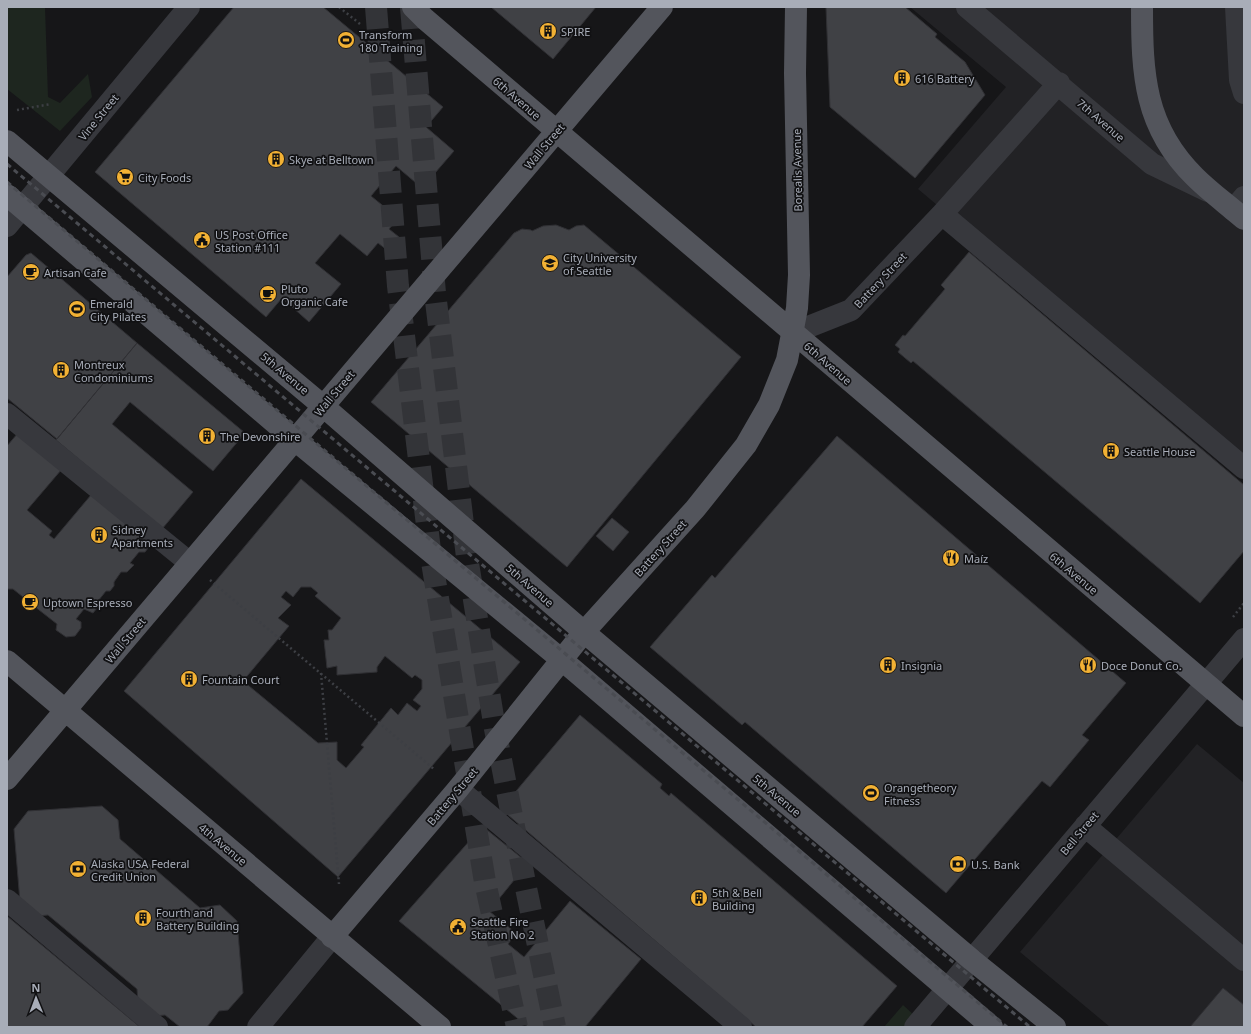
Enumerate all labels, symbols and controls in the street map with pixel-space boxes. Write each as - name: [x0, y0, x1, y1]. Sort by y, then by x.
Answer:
- building icon: SPIRE: [538, 21, 558, 41]
- place label: SPIRE: [561, 24, 590, 39]
- place label: Transform 180 Training: [359, 27, 423, 55]
- sports icon: Transform 180 Training: [336, 30, 356, 50]
- building icon: 616 Battery: [892, 68, 912, 88]
- place label: 616 Battery: [915, 71, 975, 86]
- street label: 6th Avenue: [490, 73, 544, 123]
- street label: Vine Street: [75, 90, 121, 143]
- street label: 7th Avenue: [1074, 95, 1128, 145]
- street label: Wall Street: [520, 120, 568, 172]
- street label: Borealis Avenue: [789, 128, 805, 212]
- building icon: Skye at Belltown: [266, 149, 286, 169]
- place label: Skye at Belltown: [289, 152, 373, 167]
- supermarket icon: City Foods: [115, 167, 135, 187]
- place label: City Foods: [138, 170, 191, 185]
- place label: US Post Office Station #111: [215, 227, 288, 255]
- public building icon: US Post Office Station #111: [192, 230, 212, 250]
- street label: Battery Street: [850, 249, 910, 311]
- place label: City University of Seattle: [563, 250, 637, 278]
- school or university icon: City University of Seattle: [540, 253, 560, 273]
- cafe icon: Artisan Cafe: [21, 262, 41, 282]
- place label: Artisan Cafe: [44, 265, 107, 280]
- place label: Pluto Organic Cafe: [281, 281, 348, 309]
- cafe icon: Pluto Organic Cafe: [258, 284, 278, 304]
- place label: Emerald City Pilates: [90, 296, 146, 324]
- sports icon: Emerald City Pilates: [67, 299, 87, 319]
- street label: 6th Avenue: [801, 338, 855, 388]
- street label: 5th Avenue: [258, 348, 312, 398]
- place label: Montreux Condominiums: [74, 357, 153, 385]
- building icon: Montreux Condominiums: [51, 360, 71, 380]
- street label: Wall Street: [310, 367, 358, 419]
- building icon: The Devonshire: [197, 426, 217, 446]
- place label: The Devonshire: [220, 429, 300, 444]
- building icon: Seattle House: [1101, 441, 1121, 461]
- place label: Seattle House: [1124, 444, 1195, 459]
- street label: Battery Street: [631, 517, 689, 579]
- place label: Sidney Apartments: [112, 522, 173, 550]
- building icon: Sidney Apartments: [89, 525, 109, 545]
- restaurant icon: Maíz: [941, 548, 961, 568]
- street label: 6th Avenue: [1047, 548, 1101, 598]
- place label: Maíz: [964, 551, 988, 566]
- street label: 5th Avenue: [503, 560, 557, 610]
- cafe icon: Uptown Espresso: [20, 592, 40, 612]
- place label: Uptown Espresso: [43, 595, 133, 610]
- street label: Wall Street: [101, 614, 149, 666]
- building icon: Insignia: [878, 655, 898, 675]
- restaurant icon: Doce Donut Co.: [1078, 655, 1098, 675]
- place label: Insignia: [901, 658, 942, 673]
- place label: Doce Donut Co.: [1101, 658, 1182, 673]
- building icon: Fountain Court: [179, 669, 199, 689]
- place label: Fountain Court: [202, 672, 280, 687]
- street label: Battery Street: [423, 764, 481, 828]
- street label: 5th Avenue: [750, 770, 804, 820]
- place label: Orangetheory Fitness: [884, 780, 957, 808]
- sports icon: Orangetheory Fitness: [861, 783, 881, 803]
- street label: Bell Street: [1056, 808, 1102, 858]
- street label: 4th Avenue: [196, 819, 250, 869]
- bank icon: U.S. Bank: [948, 854, 968, 874]
- place label: Alaska USA Federal Credit Union: [91, 856, 189, 884]
- place label: U.S. Bank: [971, 857, 1020, 872]
- bank icon: Alaska USA Federal Credit Union: [68, 859, 88, 879]
- place label: 5th & Bell Building: [712, 885, 762, 913]
- building icon: 5th & Bell Building: [689, 888, 709, 908]
- place label: Fourth and Battery Building: [156, 905, 239, 933]
- building icon: Fourth and Battery Building: [133, 908, 153, 928]
- place label: Seattle Fire Station No 2: [471, 914, 534, 942]
- public building icon: Seattle Fire Station No 2: [448, 917, 468, 937]
- north arrow: [16, 978, 56, 1018]
- text: N: [31, 980, 40, 995]

